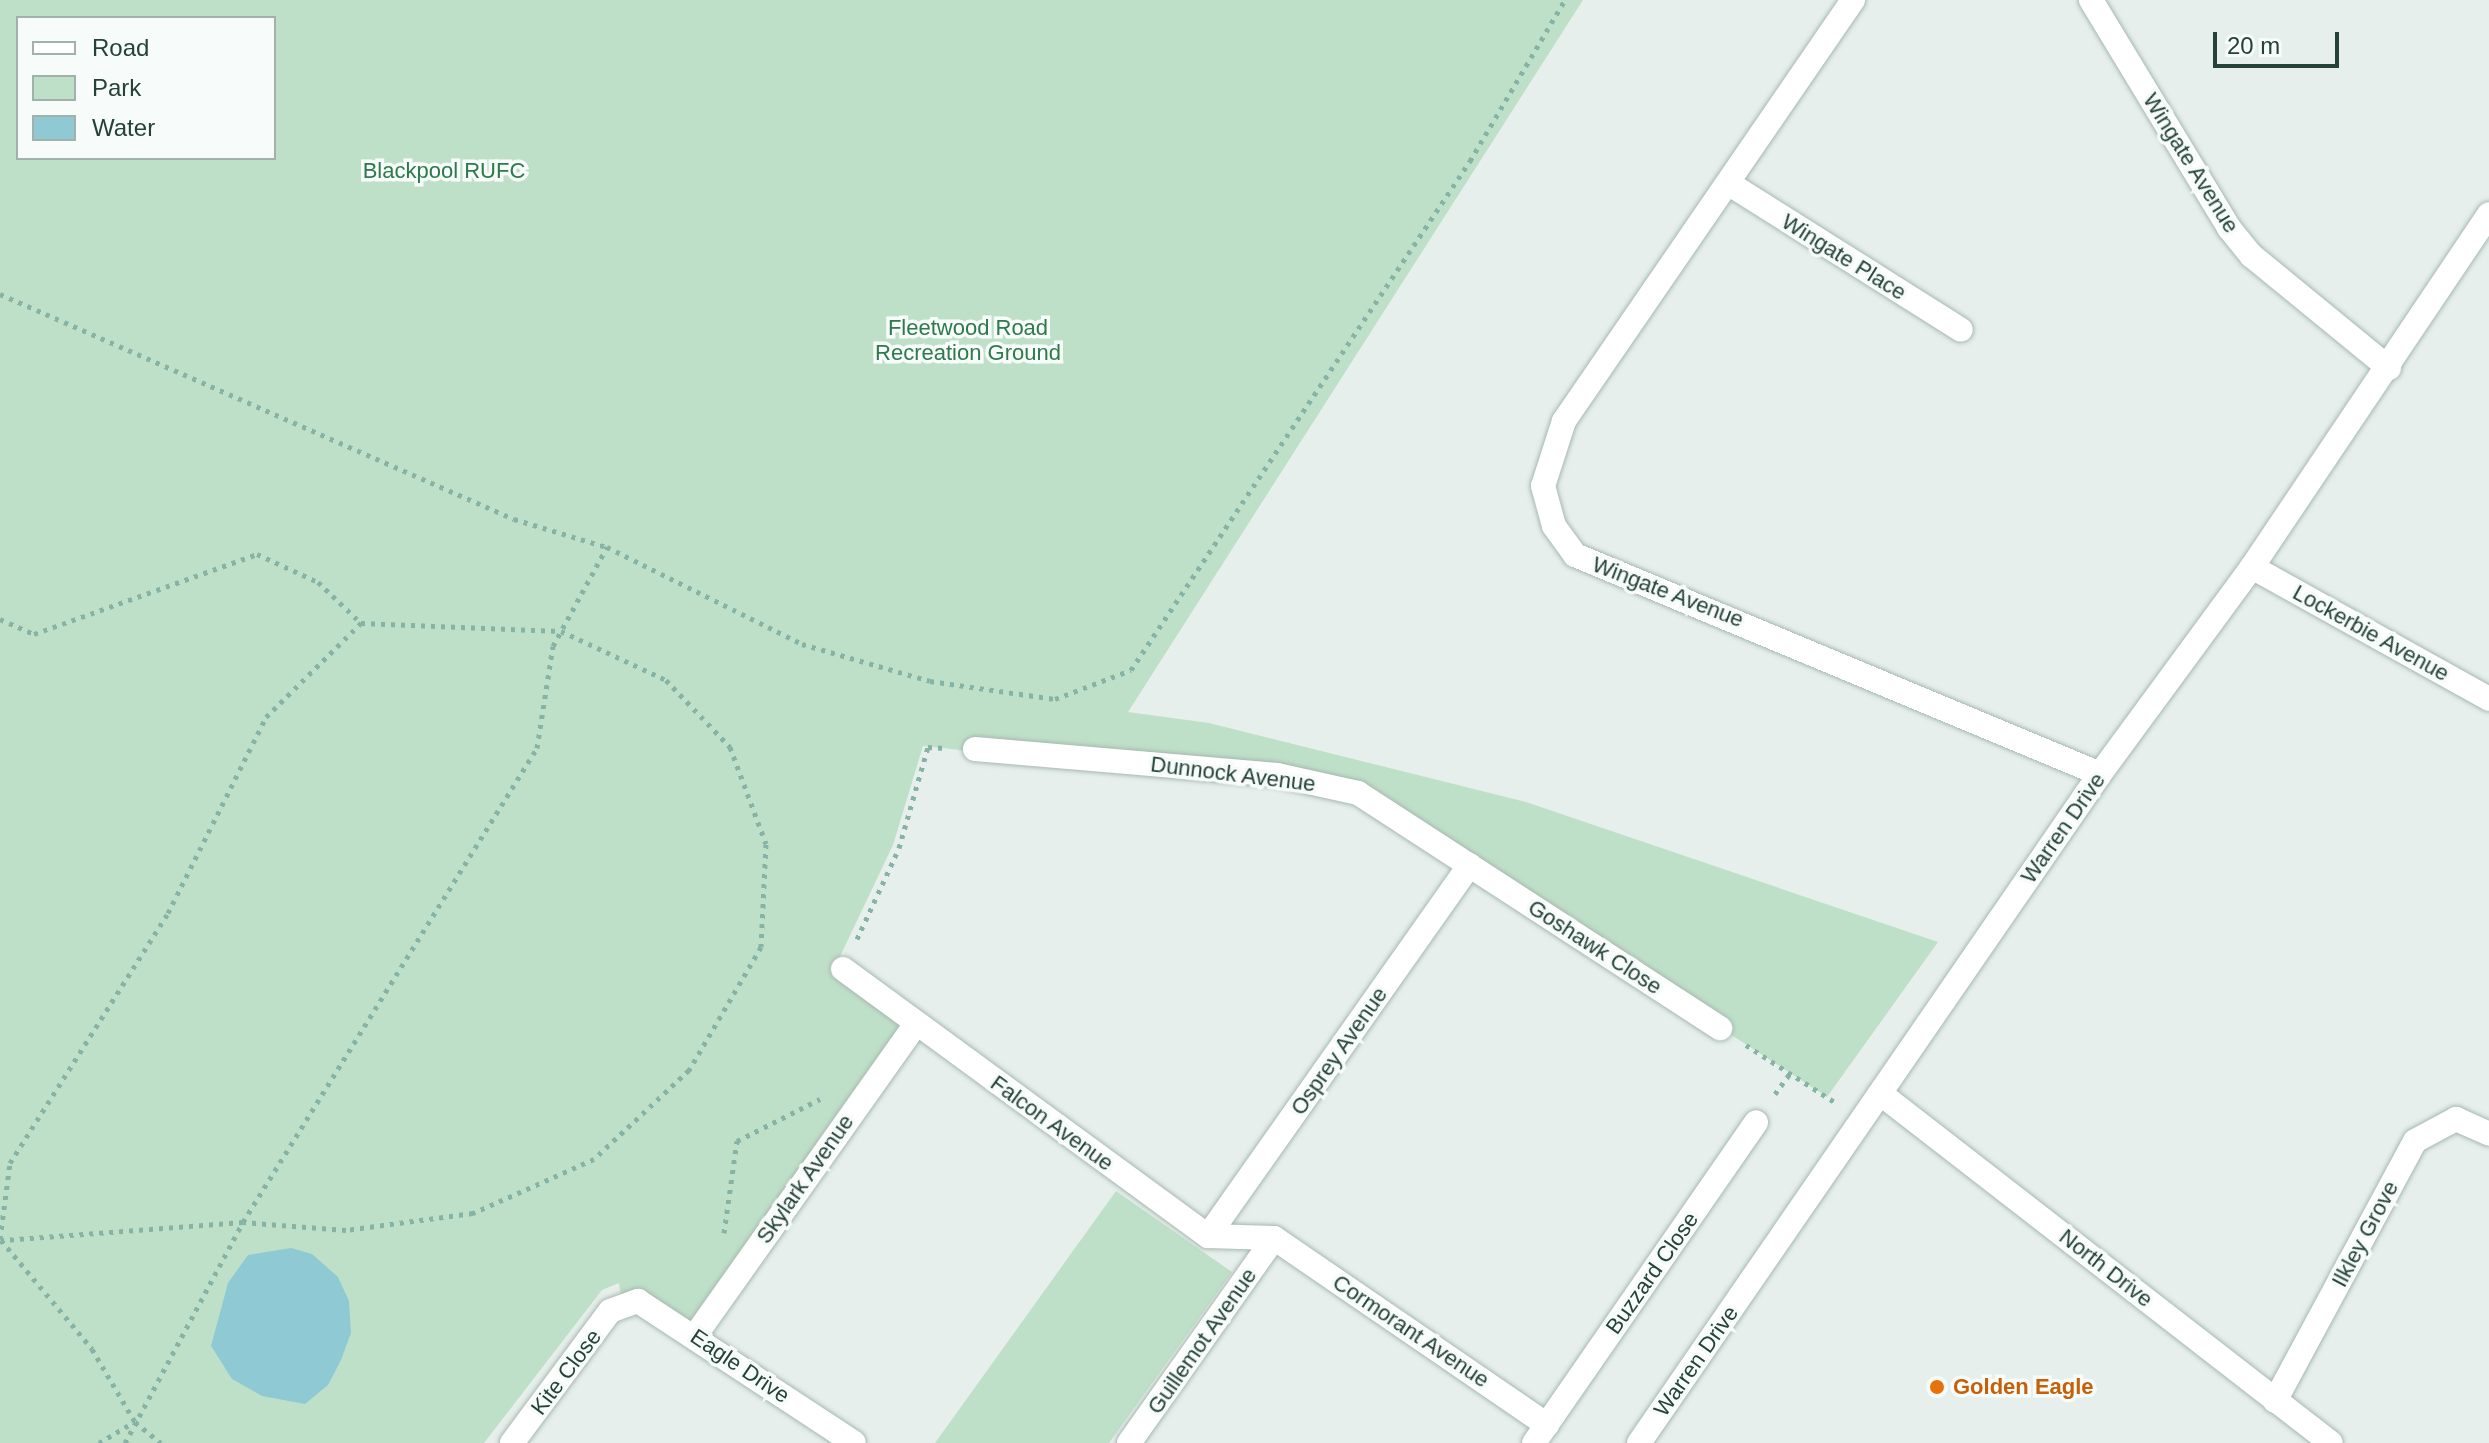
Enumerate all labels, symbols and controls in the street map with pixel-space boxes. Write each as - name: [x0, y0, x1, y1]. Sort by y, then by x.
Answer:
- legend: [16, 16, 276, 160]
- scale bar: [2217, 16, 2343, 66]
- text: 20 m: [2227, 32, 2280, 59]
- text: Road: [92, 34, 149, 61]
- text: Park: [92, 74, 141, 101]
- street label: Wingate Avenue: [2137, 88, 2245, 238]
- text: Water: [92, 114, 155, 141]
- park label: Blackpool RUFC: [363, 158, 525, 184]
- street label: Wingate Place: [1777, 208, 1911, 306]
- park label: Fleetwood Road Recreation Ground: [875, 314, 1061, 366]
- street label: Wingate Avenue: [1588, 551, 1748, 633]
- street label: Lockerbie Avenue: [2288, 579, 2454, 687]
- street label: Dunnock Avenue: [1148, 751, 1318, 797]
- street label: Warren Drive: [2015, 768, 2111, 888]
- street label: Goshawk Close: [1523, 894, 1667, 1000]
- street label: Osprey Avenue: [1285, 981, 1393, 1121]
- street label: Falcon Avenue: [985, 1069, 1119, 1177]
- street label: Skylark Avenue: [750, 1109, 860, 1249]
- street label: Ilkley Grove: [2326, 1177, 2404, 1291]
- street label: Buzzard Close: [1600, 1207, 1704, 1339]
- street label: North Drive: [2054, 1223, 2158, 1313]
- street label: Guillemot Avenue: [1142, 1262, 1262, 1420]
- street label: Cormorant Avenue: [1327, 1269, 1495, 1393]
- street label: Warren Drive: [1648, 1301, 1744, 1421]
- street label: Eagle Drive: [685, 1323, 795, 1409]
- street label: Kite Close: [525, 1324, 607, 1420]
- place label: Golden Eagle: [1953, 1374, 2094, 1400]
- marker: Golden Eagle: [1928, 1378, 1946, 1396]

